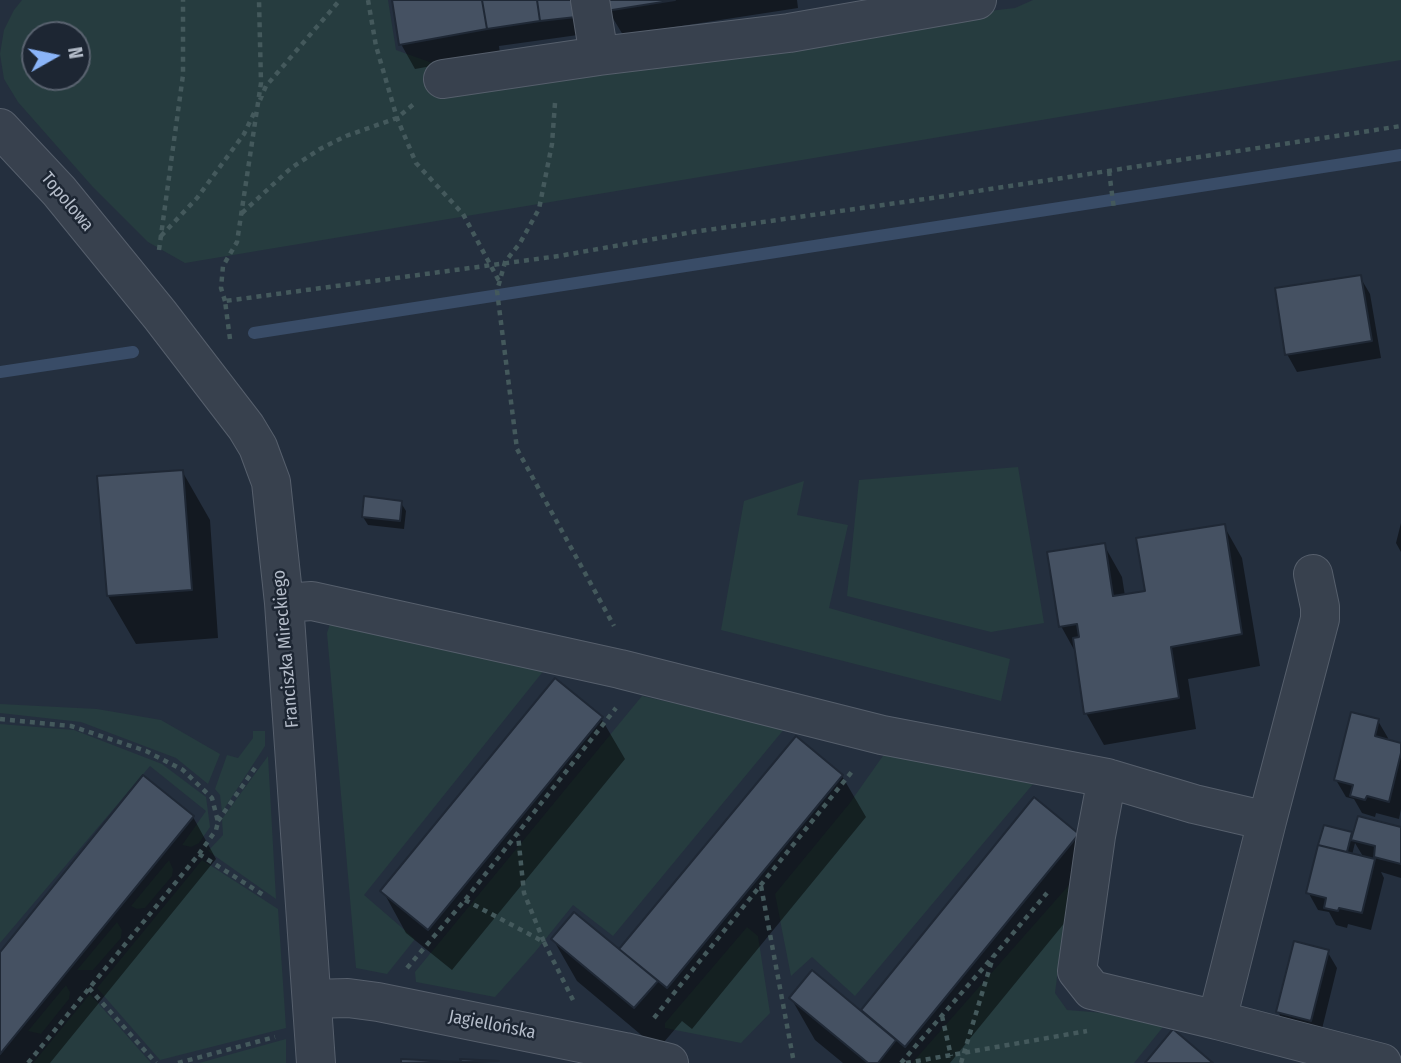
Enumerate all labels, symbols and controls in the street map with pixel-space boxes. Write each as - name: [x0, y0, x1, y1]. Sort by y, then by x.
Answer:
- north arrow: [21, 21, 91, 91]
- text: N: [63, 46, 88, 60]
- street label: Topolowa: [36, 168, 98, 236]
- street label: Franciszka Mireckiego: [268, 569, 304, 729]
- street label: Jagiellońska: [447, 1006, 537, 1044]

